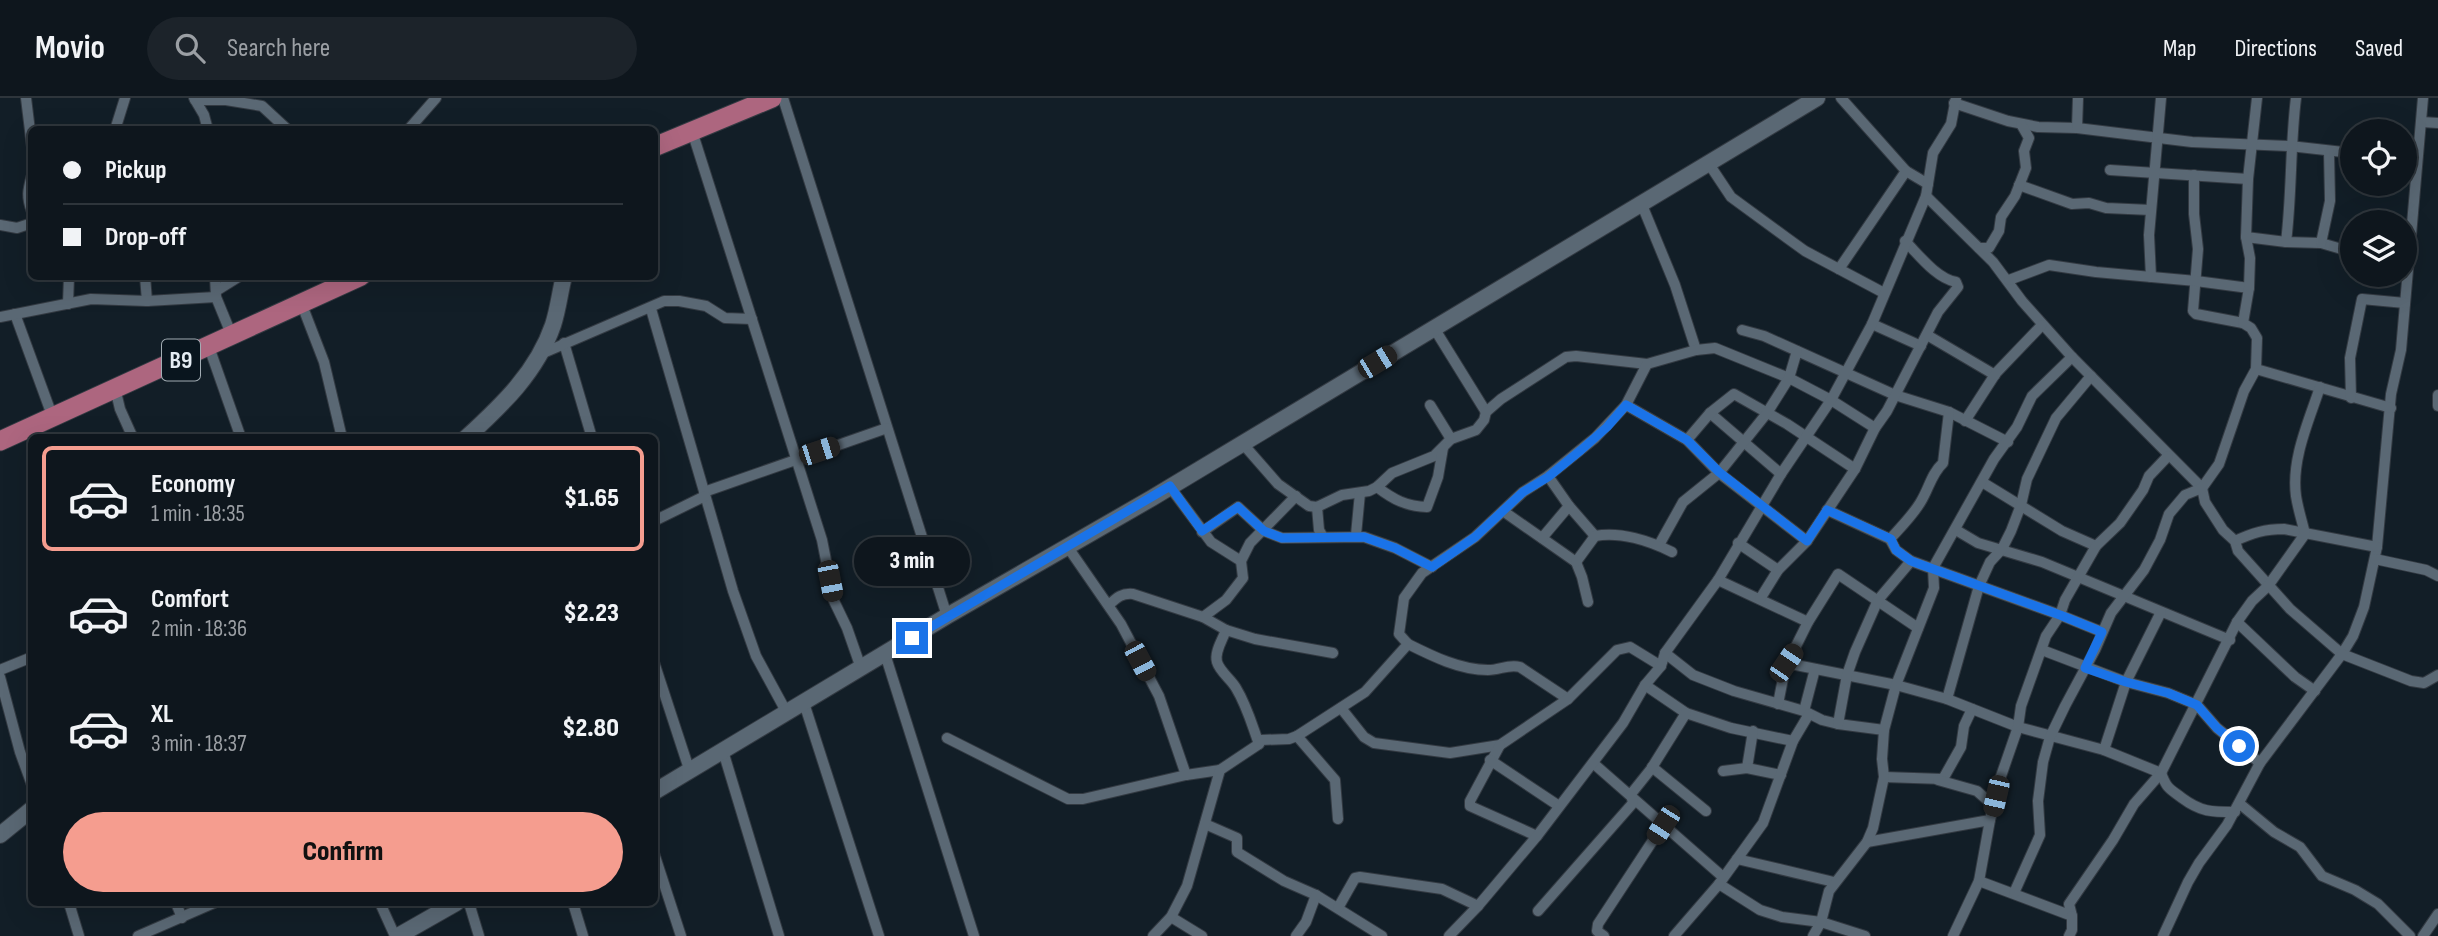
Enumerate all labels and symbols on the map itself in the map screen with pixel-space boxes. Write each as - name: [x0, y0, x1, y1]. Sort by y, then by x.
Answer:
- road number: B9: [162, 340, 200, 380]
- car: [1354, 342, 1401, 382]
- car: [796, 435, 843, 467]
- callout: 3 min: [854, 536, 970, 586]
- car: [816, 558, 845, 604]
- route end: [896, 622, 928, 654]
- car: [1121, 638, 1160, 684]
- car: [1766, 640, 1807, 686]
- route start: [2223, 730, 2255, 762]
- car: [1982, 773, 2011, 819]
- car: [1643, 802, 1684, 848]

